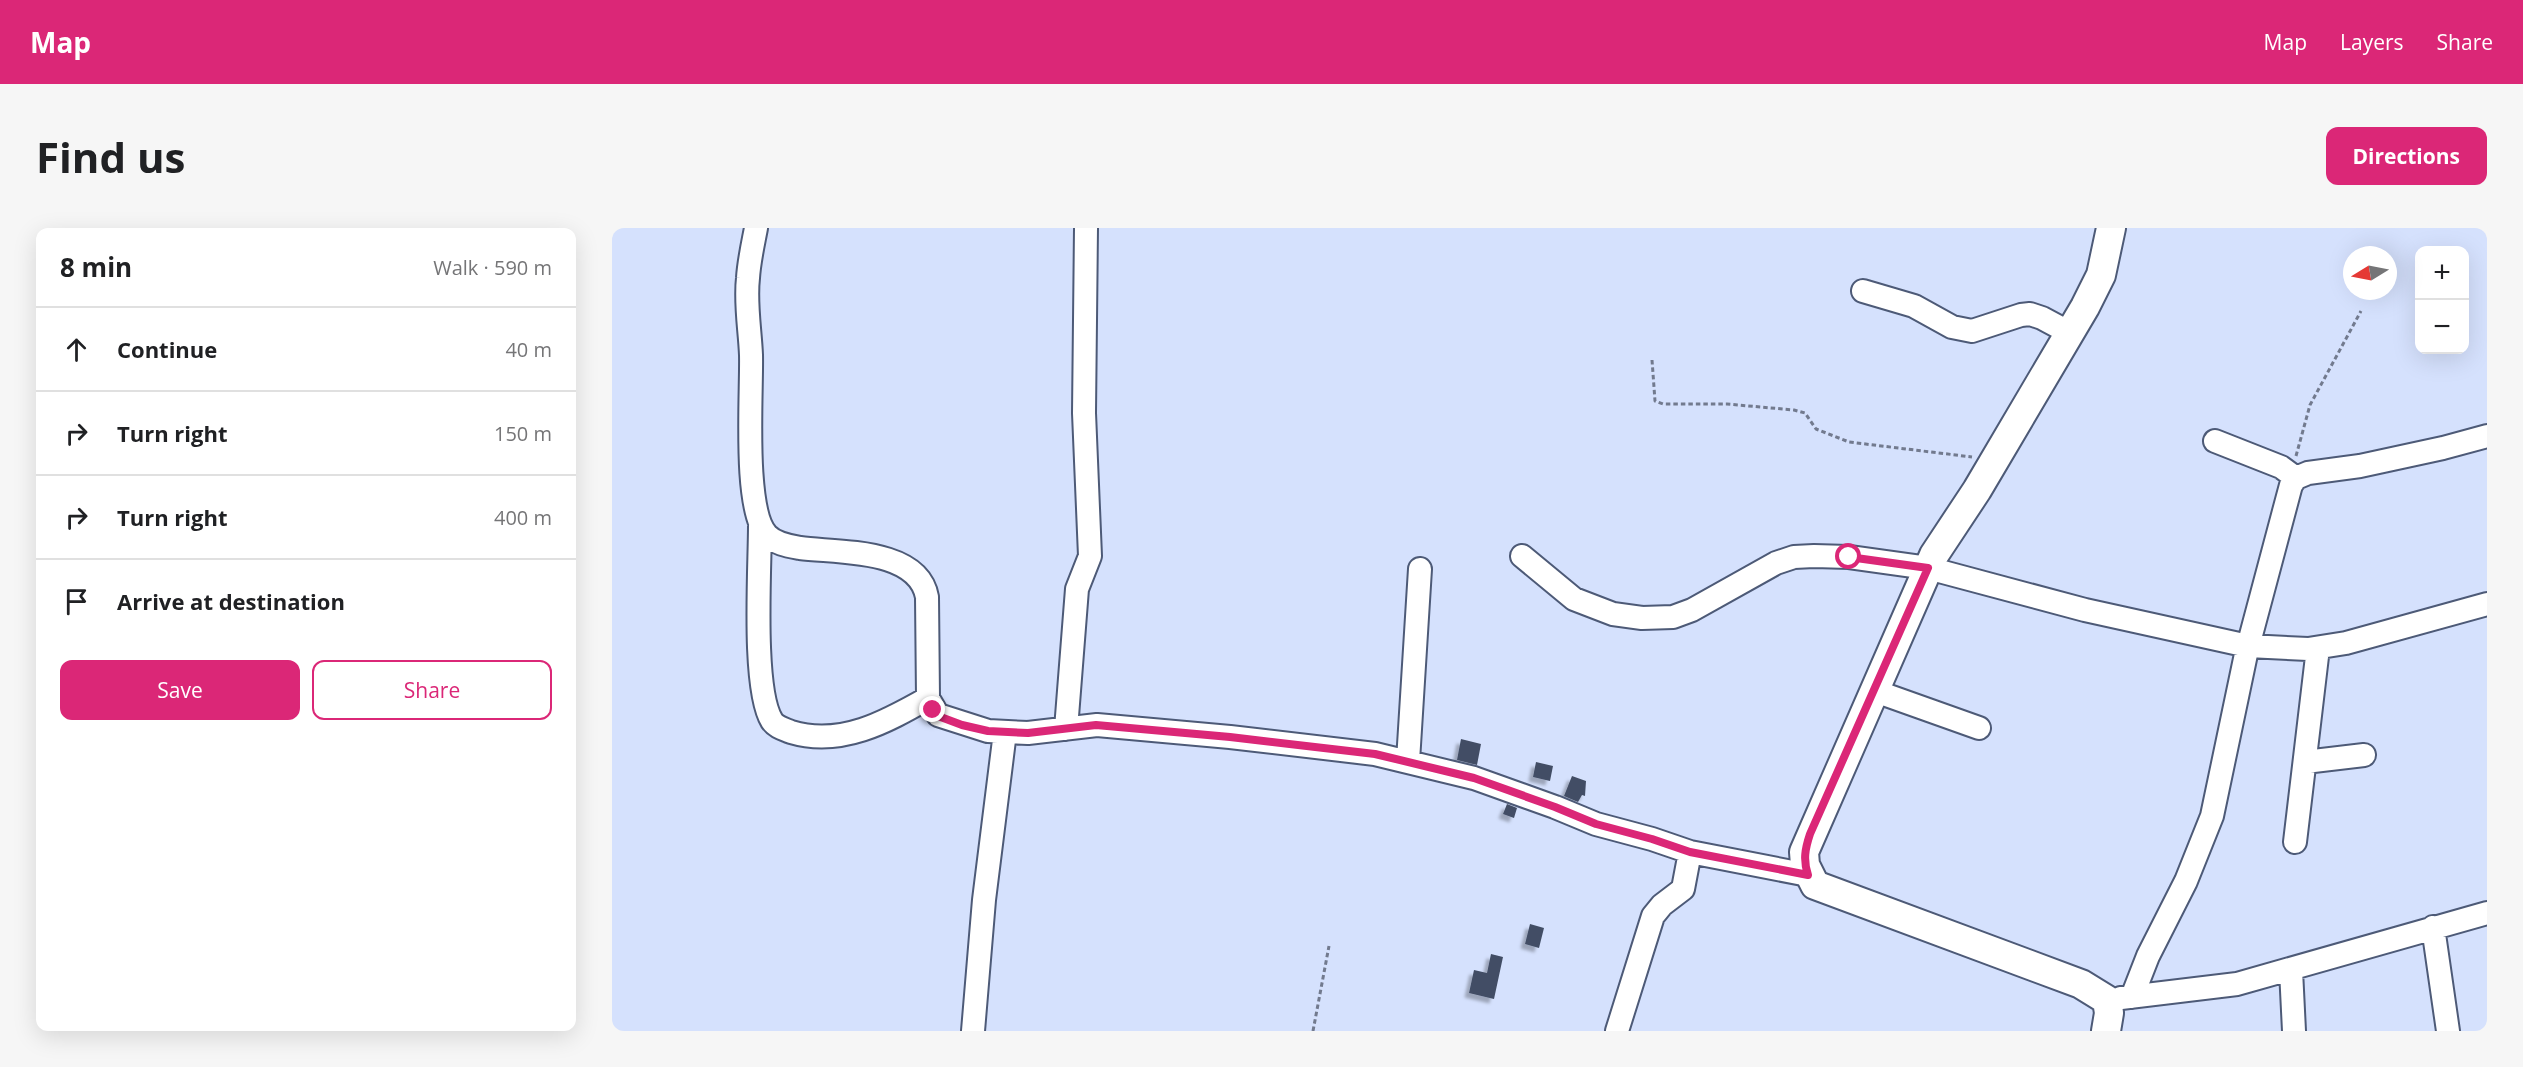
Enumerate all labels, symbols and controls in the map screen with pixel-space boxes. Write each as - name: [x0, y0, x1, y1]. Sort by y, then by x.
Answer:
- text: Map: [30, 23, 91, 61]
- text: Map: [2264, 28, 2307, 56]
- text: Layers: [2340, 28, 2404, 56]
- text: Share: [2437, 28, 2493, 56]
- button: Directions: [2326, 127, 2487, 185]
- text: Find us: [36, 128, 185, 185]
- north arrow: [2343, 246, 2397, 300]
- map controls: [2415, 246, 2469, 354]
- button: +: [2415, 246, 2469, 300]
- text: 8 min: [60, 249, 132, 285]
- text: Walk · 590 m: [433, 254, 552, 281]
- button: −: [2415, 300, 2469, 354]
- icon: ahead: [60, 333, 93, 366]
- text: Continue: [117, 334, 217, 364]
- text: 40 m: [505, 336, 552, 363]
- icon: right: [60, 417, 93, 450]
- text: Turn right: [117, 418, 228, 448]
- text: 150 m: [494, 420, 552, 447]
- icon: right: [60, 501, 93, 534]
- text: Turn right: [117, 502, 228, 532]
- text: 400 m: [494, 504, 552, 531]
- route start: [1835, 543, 1861, 569]
- icon: arrive: [60, 585, 93, 618]
- text: Arrive at destination: [117, 586, 345, 616]
- button: Save: [60, 660, 300, 720]
- button: Share: [312, 660, 552, 720]
- route end: [919, 696, 945, 722]

